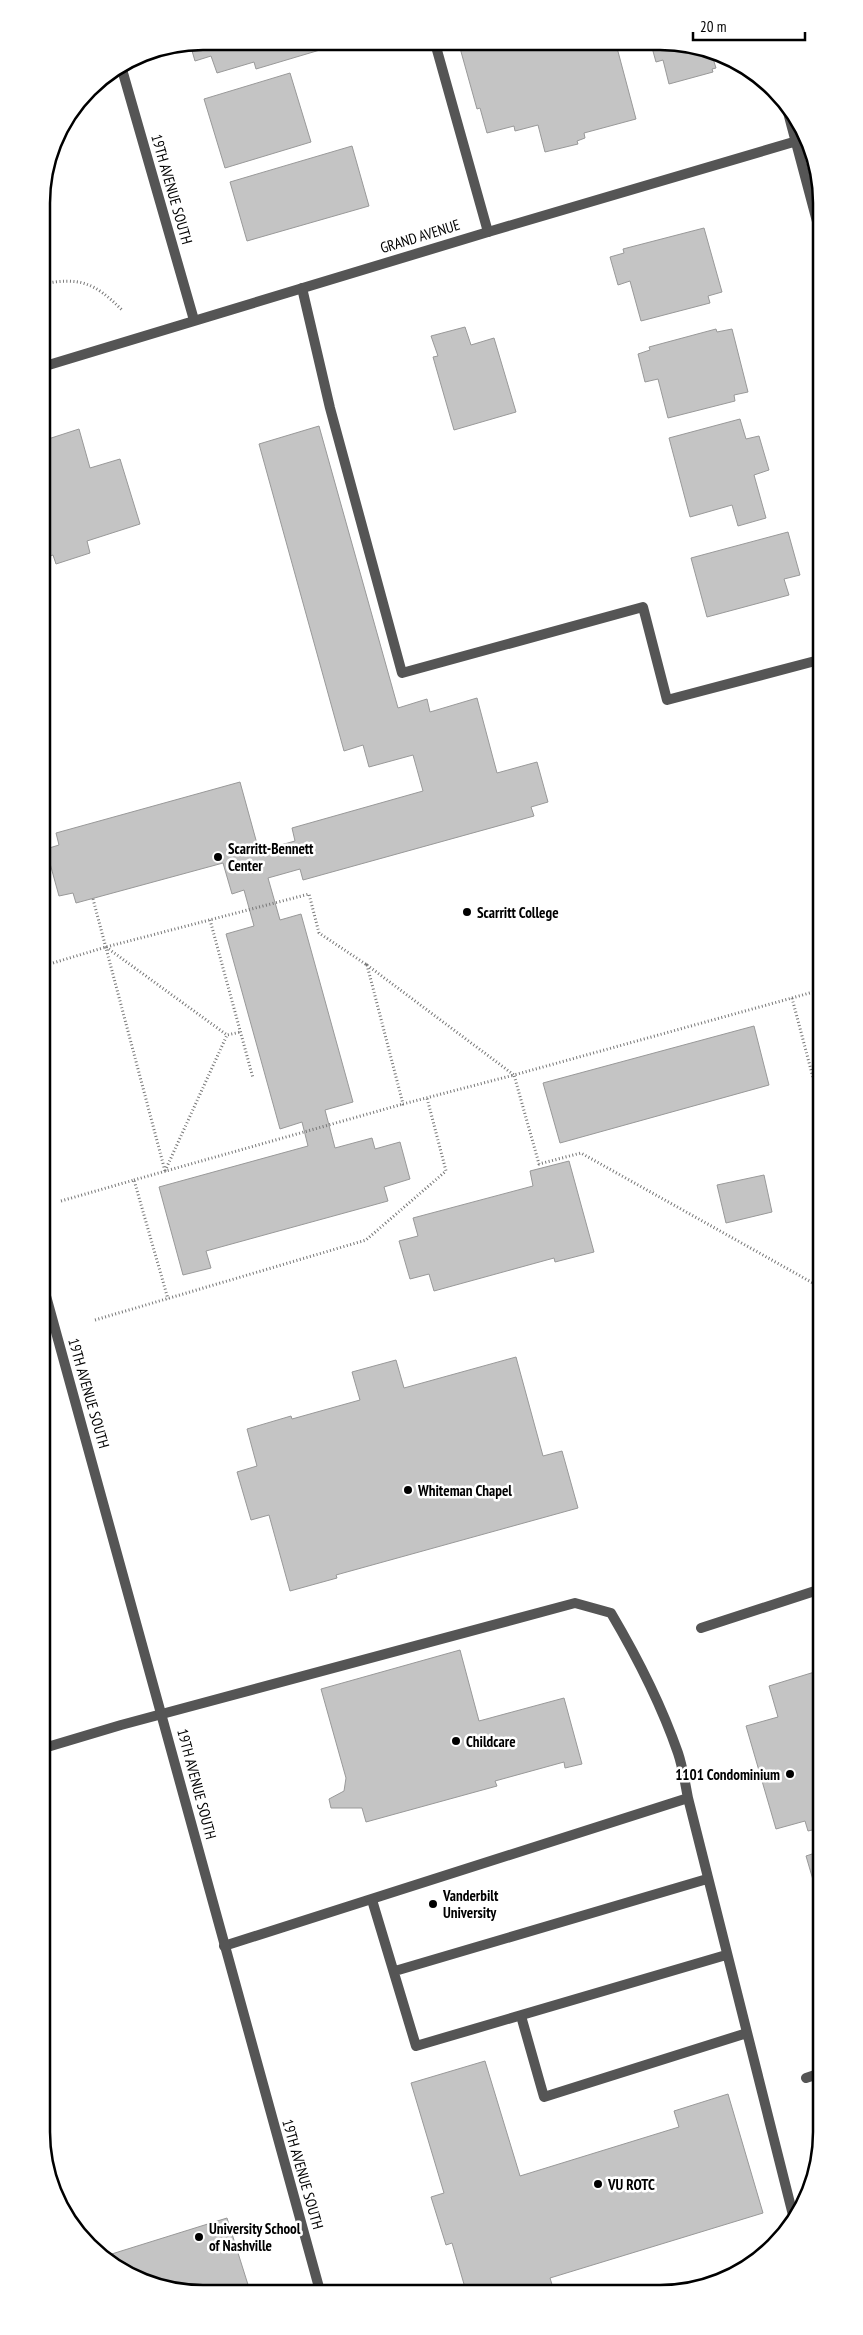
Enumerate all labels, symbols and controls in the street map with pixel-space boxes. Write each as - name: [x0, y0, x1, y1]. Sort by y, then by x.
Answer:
- scale bar: [693, 10, 806, 42]
- text: 20 m: [700, 17, 726, 36]
- street label: 19TH AVENUE SOUTH: [147, 132, 197, 246]
- street label: GRAND AVENUE: [378, 215, 462, 257]
- place label: Scarritt-Bennett Center: [228, 839, 314, 875]
- marker: Scarritt-Bennett Center: [212, 851, 224, 863]
- place label: Scarritt College: [477, 903, 559, 922]
- marker: Scarritt College: [461, 906, 473, 918]
- street label: 19TH AVENUE SOUTH: [64, 1336, 114, 1450]
- place label: Whiteman Chapel: [417, 1481, 512, 1500]
- marker: Whiteman Chapel: [402, 1484, 414, 1496]
- street label: 19TH AVENUE SOUTH: [173, 1727, 221, 1841]
- place label: Childcare: [466, 1732, 516, 1751]
- marker: Childcare: [450, 1735, 462, 1747]
- place label: 1101 Condominium: [675, 1765, 780, 1784]
- marker: 1101 Condominium: [784, 1768, 796, 1780]
- place label: Vanderbilt University: [442, 1886, 499, 1922]
- marker: Vanderbilt University: [427, 1898, 439, 1910]
- street label: 19TH AVENUE SOUTH: [278, 2117, 328, 2231]
- place label: VU ROTC: [607, 2175, 655, 2194]
- marker: VU ROTC: [592, 2178, 604, 2190]
- place label: University School of Nashville: [209, 2219, 301, 2255]
- marker: University School of Nashville: [193, 2231, 205, 2243]

